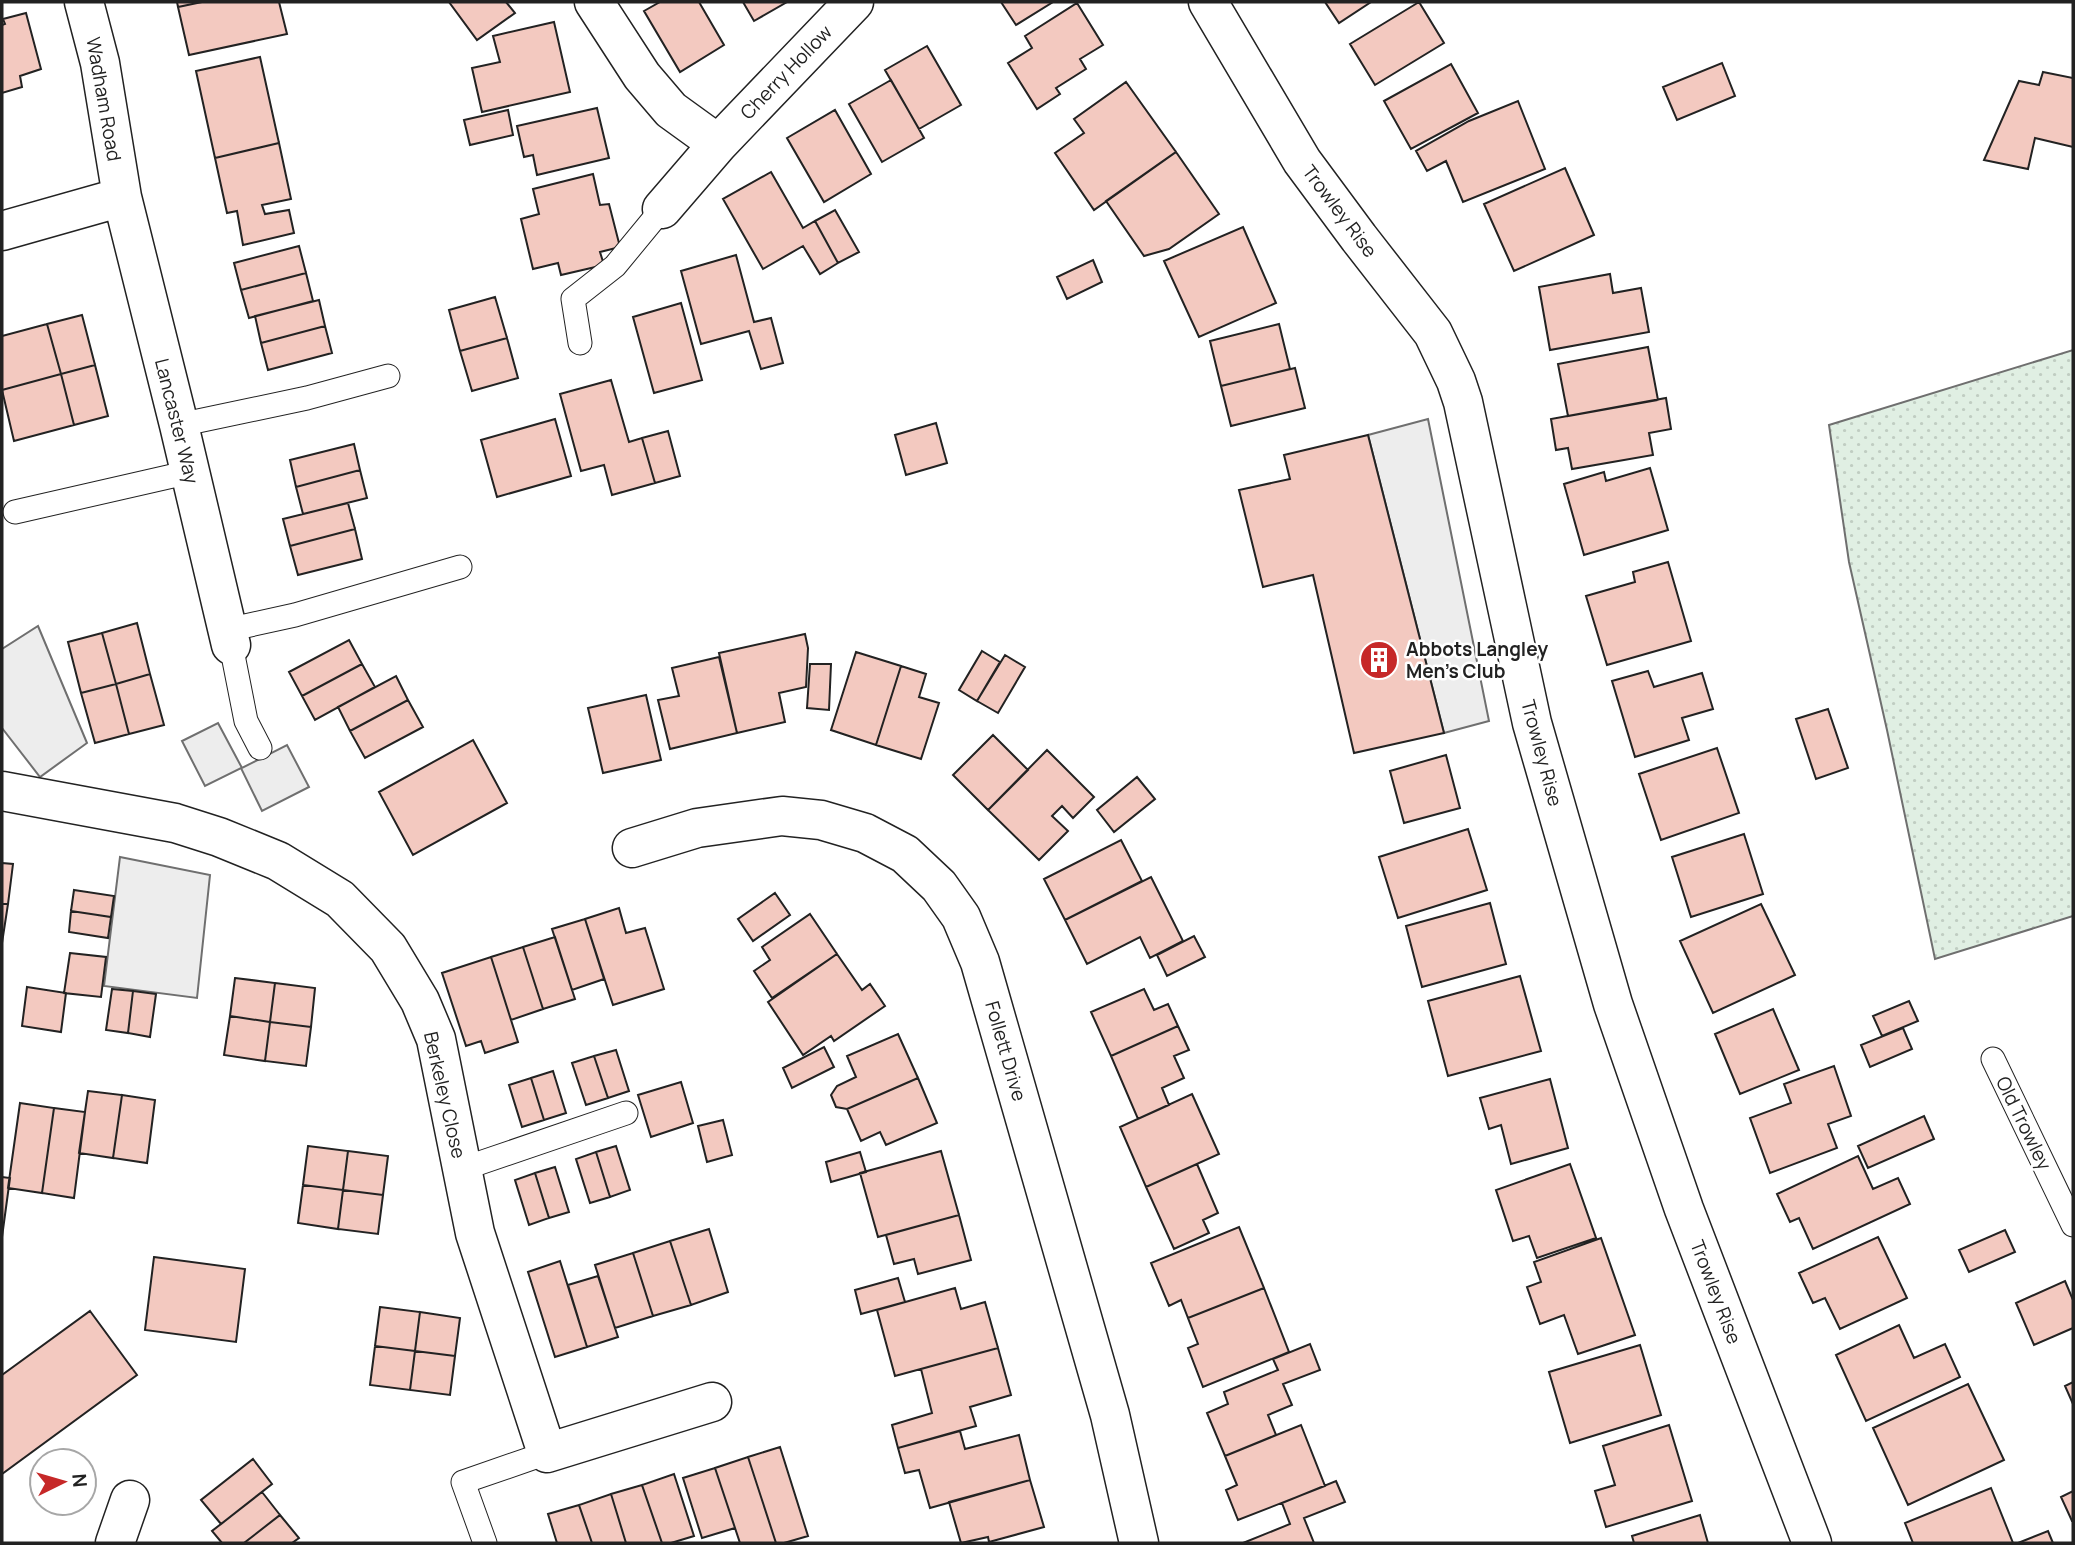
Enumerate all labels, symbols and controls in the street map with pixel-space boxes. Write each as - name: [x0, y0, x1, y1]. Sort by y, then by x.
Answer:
- street label: Cherry Hollow: [734, 19, 838, 125]
- street label: Wadham Road: [80, 35, 128, 163]
- street label: Trowley Rise: [1297, 160, 1383, 262]
- street label: Lancaster Way: [149, 356, 205, 486]
- place label: Abbots Langley Men's Club: [1406, 636, 1548, 684]
- building icon: Abbots Langley Men's Club: [1358, 639, 1400, 681]
- street label: Trowley Rise: [1515, 697, 1569, 809]
- street label: Follett Drive: [979, 998, 1033, 1104]
- street label: Berkeley Close: [418, 1029, 472, 1161]
- street label: Old Trowley: [1990, 1072, 2058, 1174]
- street label: Trowley Rise: [1684, 1236, 1748, 1348]
- north arrow: [28, 1447, 98, 1517]
- text: N: [66, 1473, 93, 1488]

